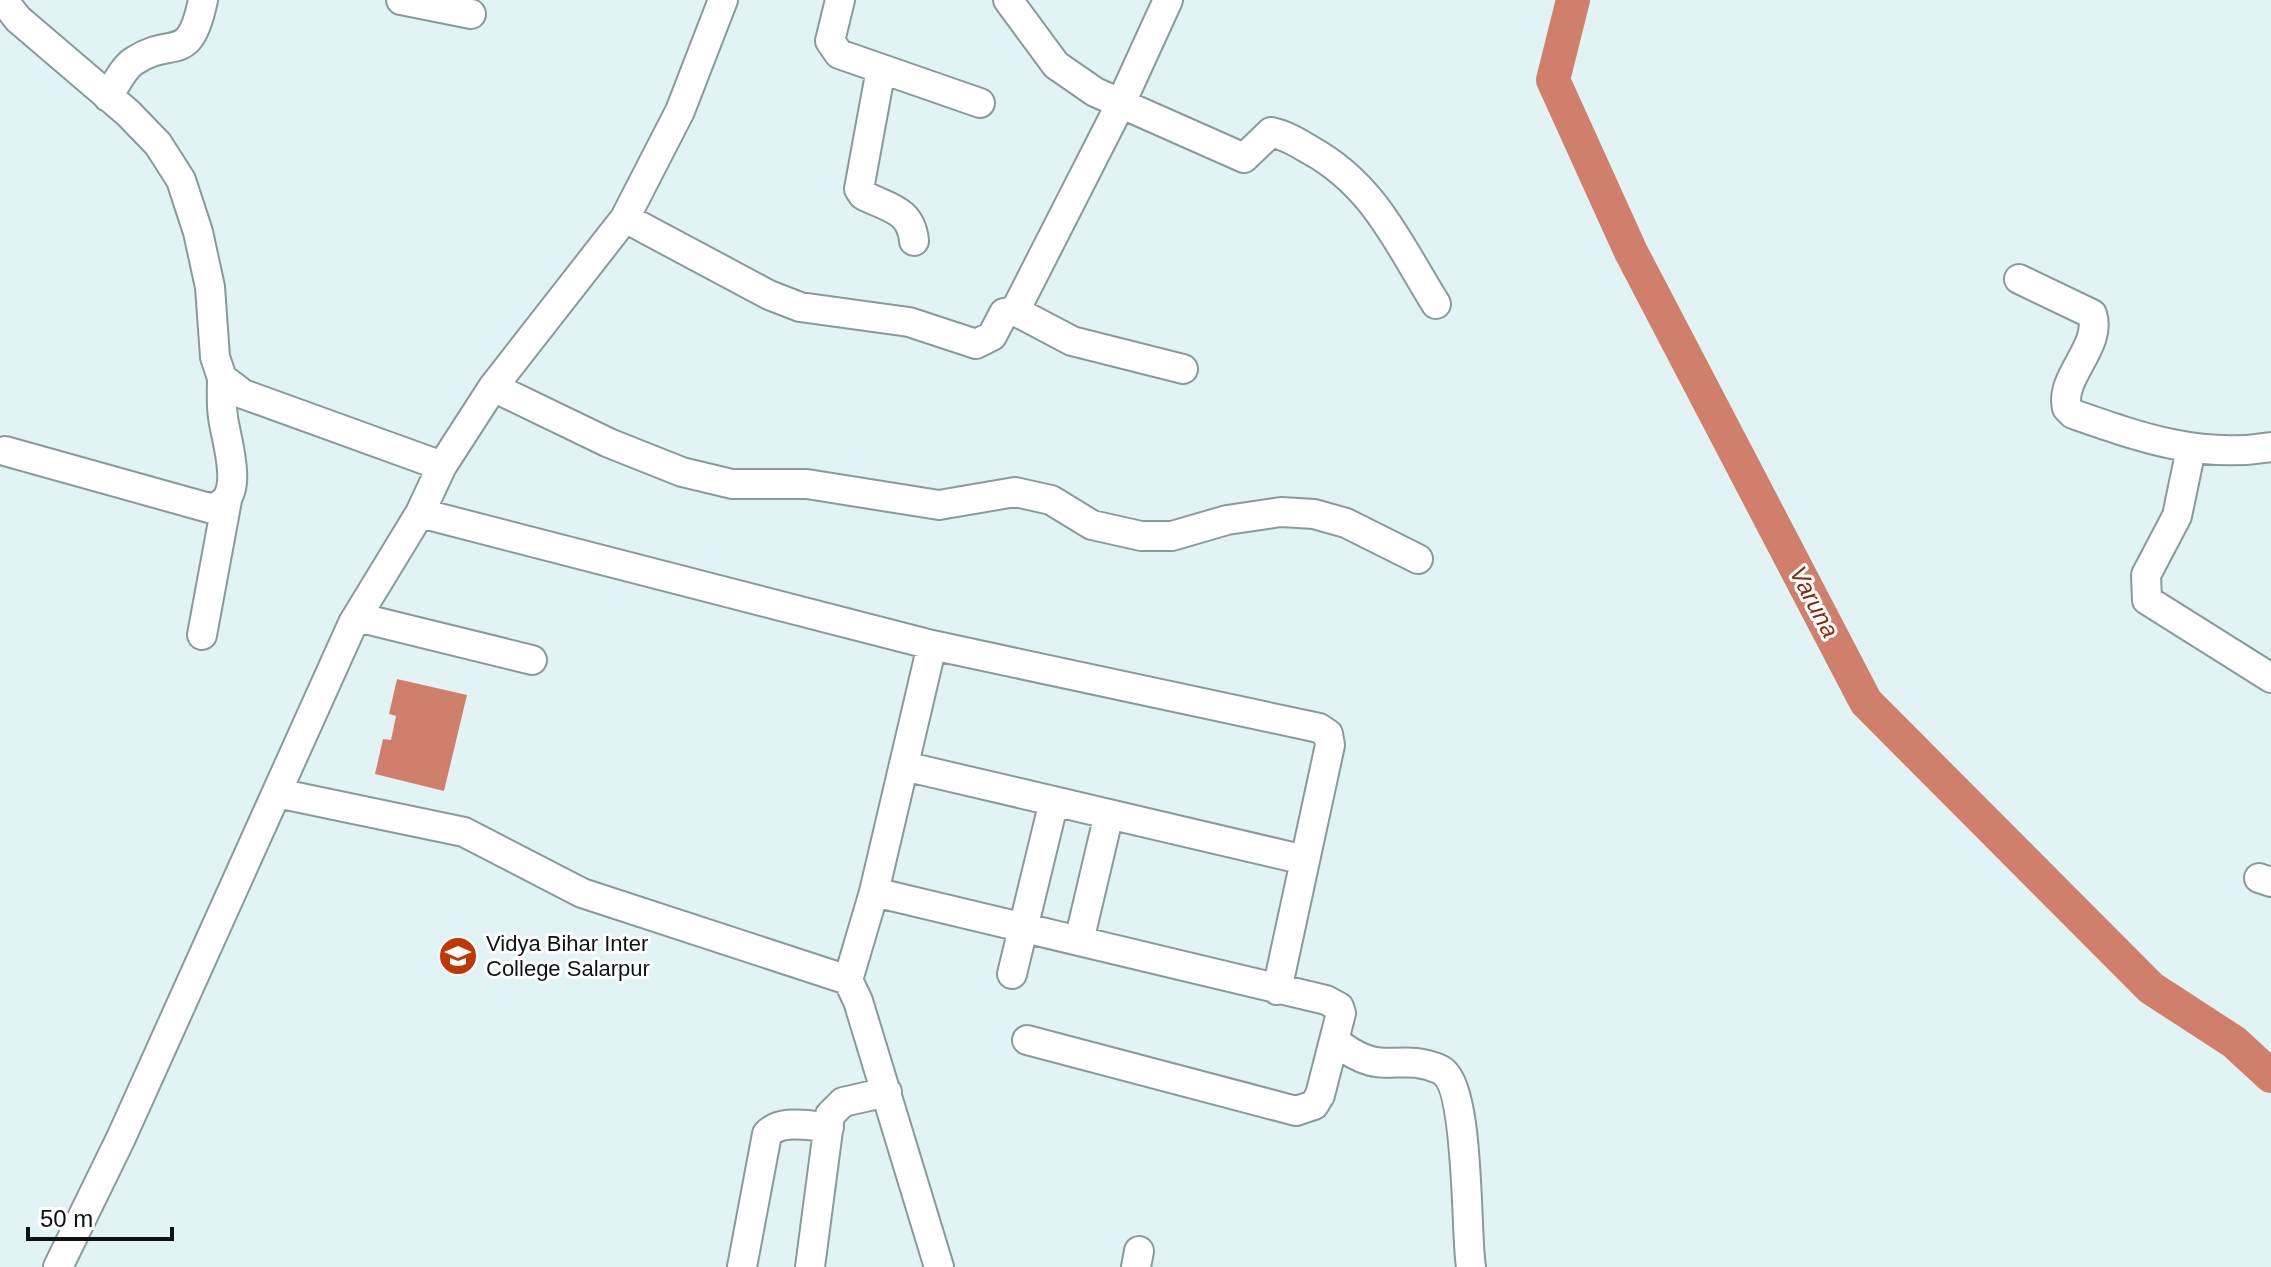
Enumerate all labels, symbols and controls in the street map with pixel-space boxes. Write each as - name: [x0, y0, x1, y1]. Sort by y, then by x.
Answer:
- water label: Varuna: [1785, 562, 1844, 642]
- place label: Vidya Bihar Inter College Salarpur: [486, 931, 650, 981]
- school or university icon: Vidya Bihar Inter College Salarpur: [437, 935, 479, 977]
- scale bar: [28, 1191, 172, 1241]
- text: 50 m: [40, 1205, 93, 1232]

